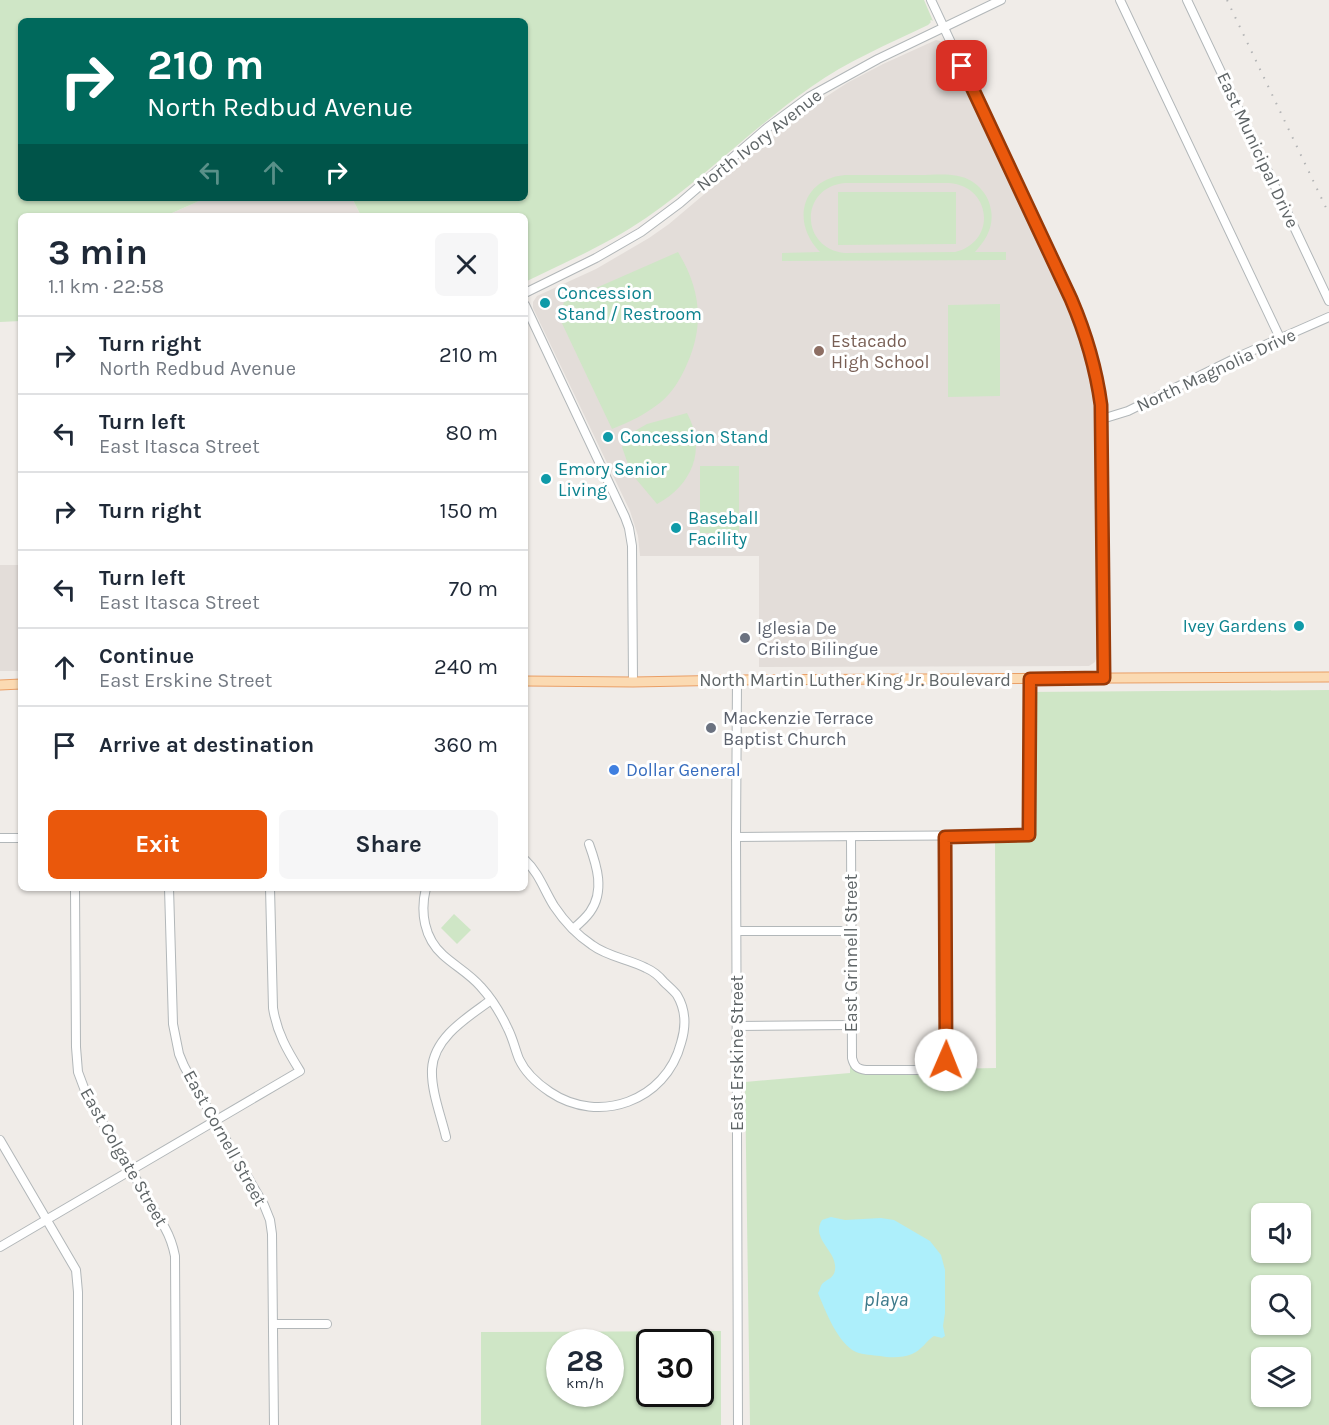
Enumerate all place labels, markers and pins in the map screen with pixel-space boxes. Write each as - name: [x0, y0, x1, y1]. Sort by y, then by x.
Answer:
- pin: [936, 40, 987, 91]
- place label: Concession Stand / Restroom: [557, 282, 702, 325]
- marker: Concession Stand / Restroom: [538, 296, 552, 310]
- place label: Estacado High School: [831, 330, 929, 373]
- marker: Estacado High School: [812, 344, 826, 358]
- place label: Concession Stand: [620, 426, 769, 448]
- marker: Concession Stand: [601, 430, 615, 444]
- place label: Emory Senior Living: [558, 458, 667, 501]
- marker: Emory Senior Living: [539, 472, 553, 486]
- place label: Baseball Facility: [688, 507, 758, 550]
- marker: Baseball Facility: [669, 521, 683, 535]
- place label: Ivey Gardens: [1183, 615, 1287, 637]
- place label: Iglesia De Cristo Bilingue: [757, 617, 878, 660]
- marker: Ivey Gardens: [1292, 619, 1306, 633]
- marker: Iglesia De Cristo Bilingue: [738, 631, 752, 645]
- place label: Mackenzie Terrace Baptist Church: [723, 707, 873, 750]
- marker: Mackenzie Terrace Baptist Church: [704, 721, 718, 735]
- place label: Dollar General: [626, 759, 741, 781]
- marker: Dollar General: [607, 763, 621, 777]

